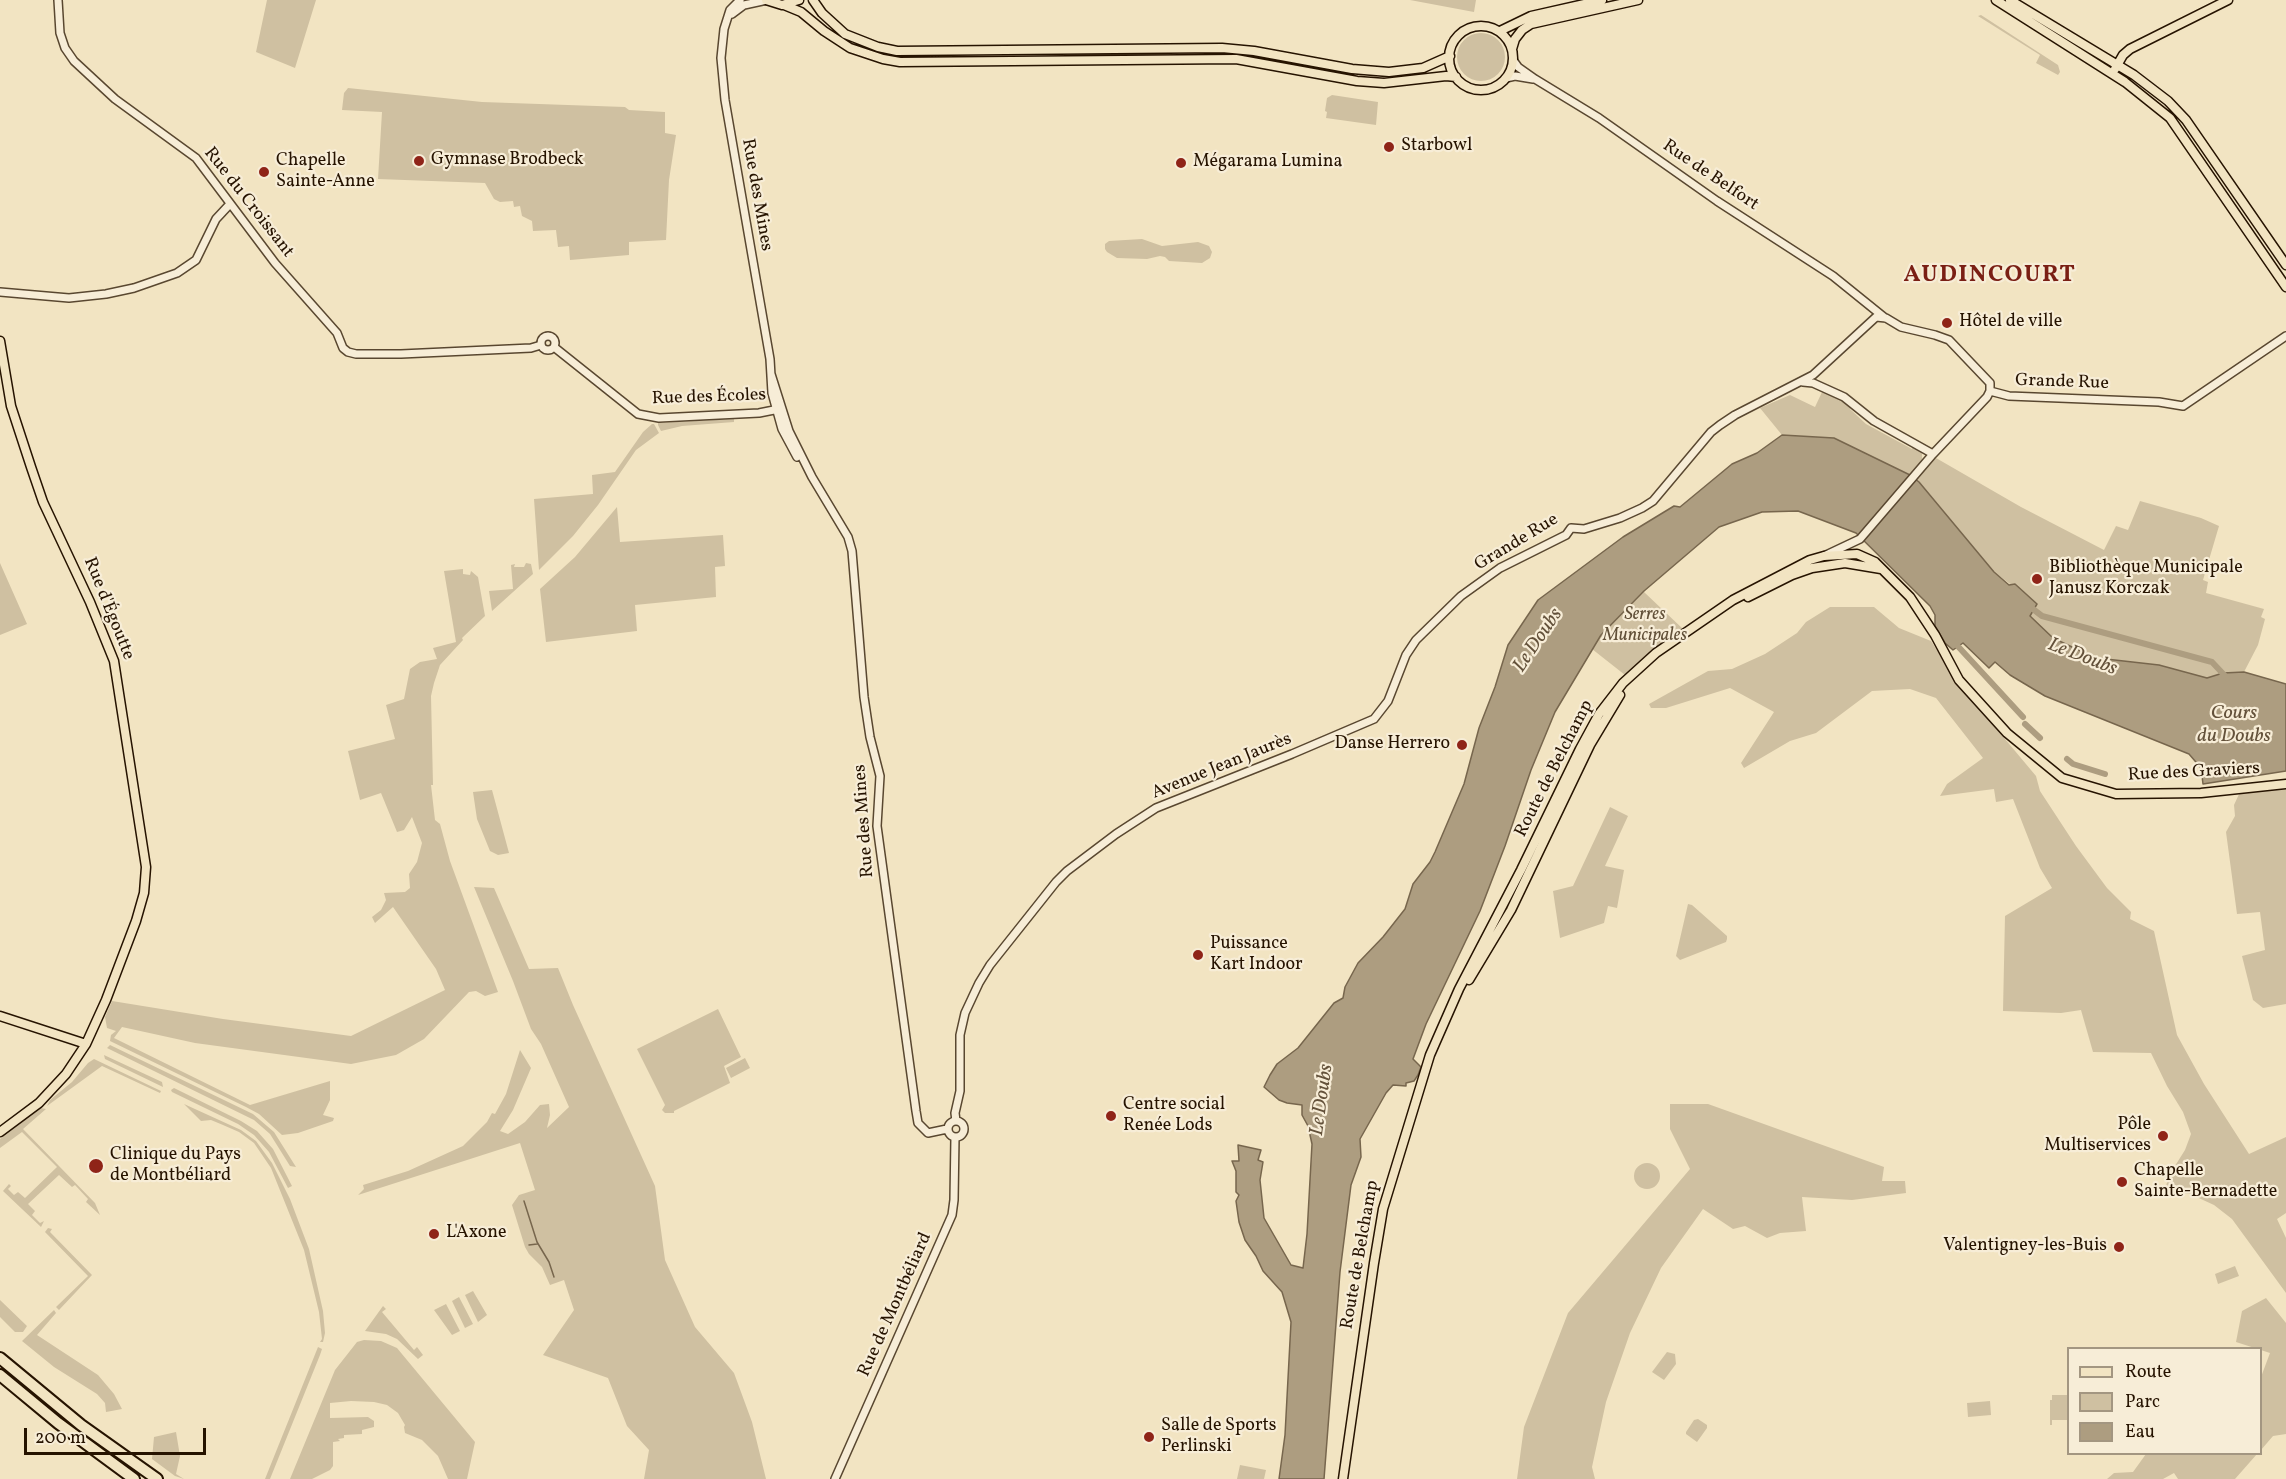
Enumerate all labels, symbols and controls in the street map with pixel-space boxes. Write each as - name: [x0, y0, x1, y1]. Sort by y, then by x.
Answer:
- place label: Starbowl: [1401, 136, 1472, 158]
- street label: Rue de Belfort: [1658, 136, 1762, 216]
- street label: Rue des Mines: [735, 137, 777, 253]
- marker: Starbowl: [1382, 140, 1396, 154]
- street label: Rue du Croissant: [198, 143, 298, 263]
- place label: Gymnase Brodbeck: [431, 150, 584, 172]
- place label: Chapelle Sainte-Anne: [276, 151, 375, 194]
- place label: Mégarama Lumina: [1193, 152, 1342, 174]
- marker: Gymnase Brodbeck: [412, 154, 426, 168]
- marker: Mégarama Lumina: [1174, 156, 1188, 170]
- marker: Chapelle Sainte-Anne: [257, 165, 271, 179]
- district label: AUDINCOURT: [1904, 263, 2076, 291]
- place label: Hôtel de ville: [1959, 312, 2062, 334]
- marker: Hôtel de ville: [1940, 316, 1954, 330]
- street label: Grande Rue: [2015, 371, 2109, 395]
- street label: Rue des Écoles: [651, 385, 767, 411]
- street label: Grande Rue: [1471, 510, 1563, 576]
- street label: Rue d'Égoutte: [78, 555, 138, 663]
- place label: Bibliothèque Municipale Janusz Korczak: [2049, 558, 2243, 600]
- marker: Bibliothèque Municipale Janusz Korczak: [2030, 572, 2044, 586]
- water label: Le Doubs: [1509, 604, 1569, 678]
- park label: Serres Municipales: [1603, 605, 1687, 648]
- water label: Le Doubs: [2044, 634, 2120, 682]
- street label: Route de Belchamp: [1511, 697, 1599, 841]
- water label: Cours du Doubs: [2197, 702, 2271, 749]
- street label: Avenue Jean Jaurès: [1149, 729, 1295, 805]
- place label: Danse Herrero: [1334, 734, 1450, 756]
- marker: Danse Herrero: [1455, 738, 1469, 752]
- street label: Rue des Graviers: [2127, 759, 2261, 787]
- street label: Rue des Mines: [850, 764, 880, 878]
- place label: Puissance Kart Indoor: [1210, 934, 1303, 976]
- marker: Puissance Kart Indoor: [1191, 948, 1205, 962]
- water label: Le Doubs: [1306, 1063, 1340, 1137]
- place label: Centre social Renée Lods: [1123, 1095, 1225, 1138]
- marker: Centre social Renée Lods: [1104, 1109, 1118, 1123]
- place label: Pôle Multiservices: [2044, 1115, 2151, 1158]
- marker: Pôle Multiservices: [2156, 1129, 2170, 1143]
- place label: Clinique du Pays de Montbéliard: [110, 1145, 241, 1188]
- marker: Clinique du Pays de Montbéliard: [87, 1157, 105, 1175]
- place label: Chapelle Sainte-Bernadette: [2134, 1161, 2277, 1204]
- marker: Chapelle Sainte-Bernadette: [2115, 1175, 2129, 1189]
- street label: Route de Belchamp: [1337, 1179, 1385, 1331]
- place label: L'Axone: [446, 1223, 507, 1245]
- marker: L'Axone: [427, 1227, 441, 1241]
- street label: Rue de Montbéliard: [854, 1229, 938, 1381]
- place label: Valentigney-les-Buis: [1943, 1236, 2107, 1258]
- marker: Valentigney-les-Buis: [2112, 1240, 2126, 1254]
- legend: [2067, 1347, 2262, 1455]
- text: Route: [2125, 1360, 2171, 1385]
- text: Parc: [2125, 1390, 2160, 1415]
- scale bar: [27, 1416, 208, 1454]
- place label: Salle de Sports Perlinski: [1161, 1416, 1276, 1458]
- text: Eau: [2125, 1420, 2155, 1445]
- text: 200 m: [35, 1426, 86, 1451]
- marker: Salle de Sports Perlinski: [1142, 1430, 1156, 1444]

